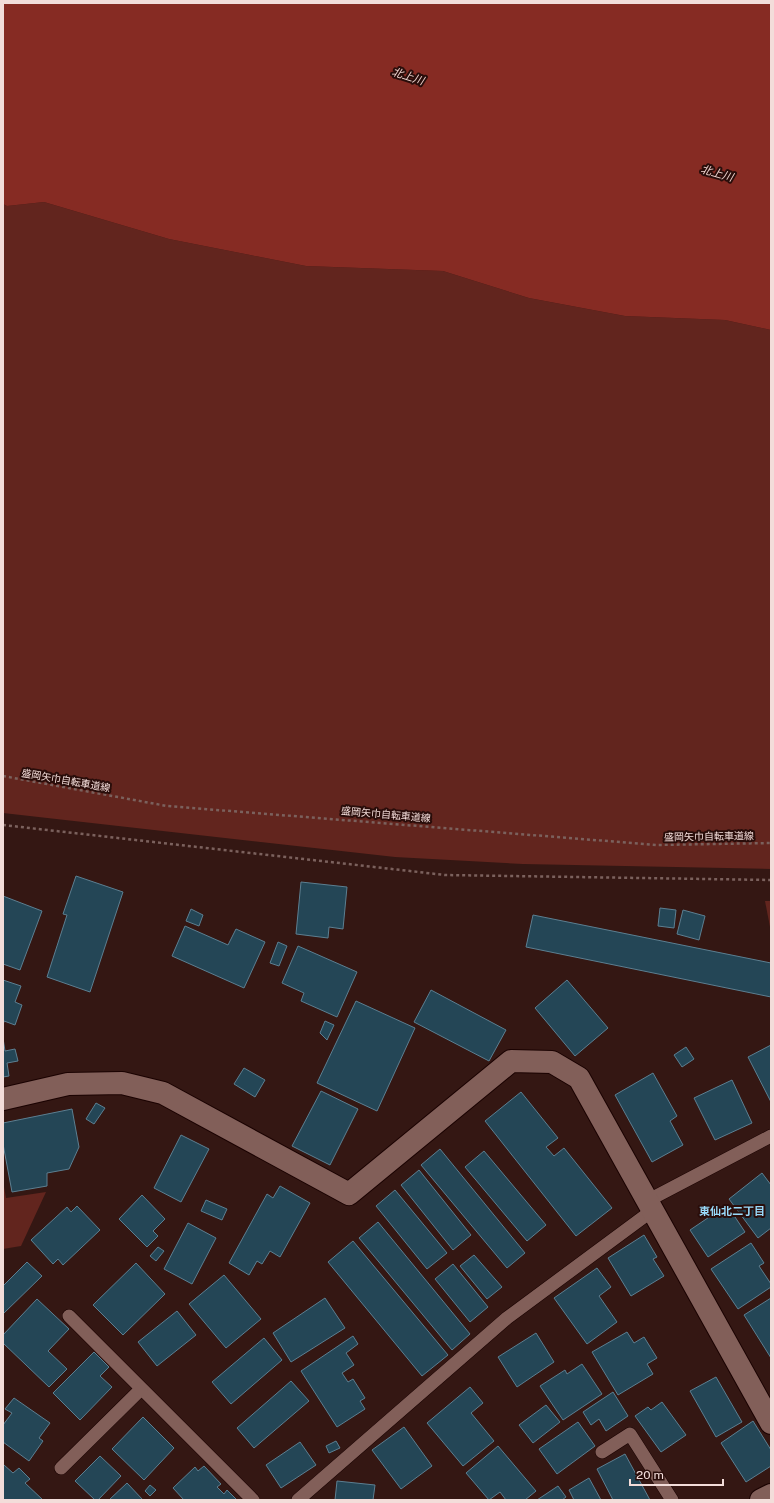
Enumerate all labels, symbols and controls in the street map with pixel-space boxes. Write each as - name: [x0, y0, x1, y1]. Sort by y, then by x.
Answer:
- water label: 北上川: [390, 65, 426, 87]
- water label: 北上川: [699, 163, 735, 184]
- street label: 盛岡矢巾自転車道線: [21, 766, 111, 794]
- street label: 盛岡矢巾自転車道線: [341, 804, 431, 824]
- street label: 盛岡矢巾自転車道線: [664, 829, 754, 843]
- district label: 東仙北二丁目: [699, 1205, 765, 1217]
- scale bar: [630, 1461, 723, 1487]
- text: 20 m: [636, 1468, 664, 1482]

